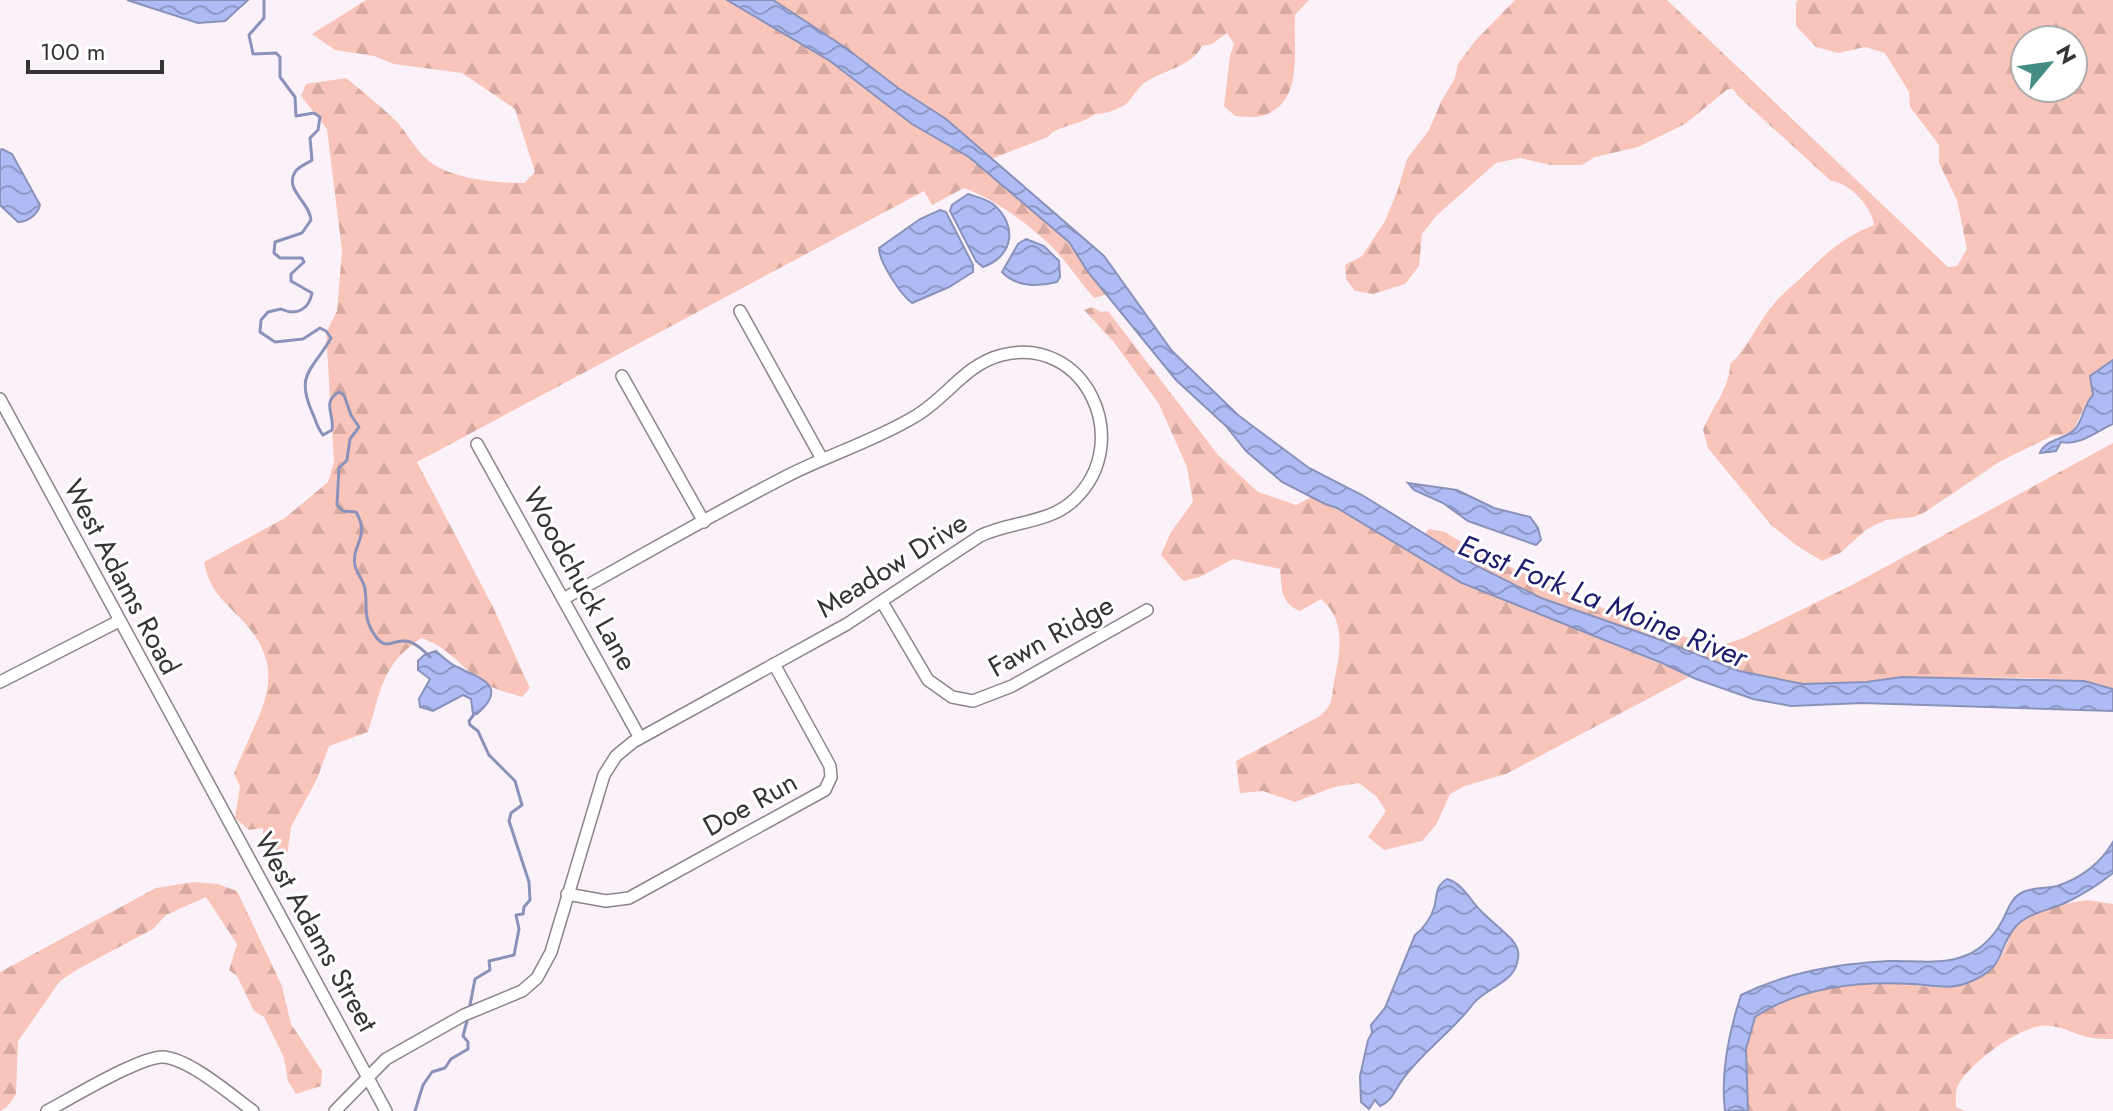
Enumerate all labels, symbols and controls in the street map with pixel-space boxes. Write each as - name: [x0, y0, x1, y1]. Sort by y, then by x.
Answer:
- scale bar: [28, 24, 162, 74]
- north arrow: [2009, 24, 2089, 104]
- text: 100 m: [40, 34, 106, 69]
- text: N: [2048, 39, 2085, 70]
- street label: West Adams Road: [53, 472, 191, 682]
- street label: Woodchuck Lane: [513, 480, 647, 678]
- street label: Meadow Drive: [809, 502, 975, 628]
- water label: East Fork La Moine River: [1452, 523, 1756, 679]
- street label: Fawn Ridge: [981, 585, 1121, 687]
- street label: Doe Run: [695, 761, 805, 847]
- street label: West Adams Street: [244, 825, 388, 1040]

